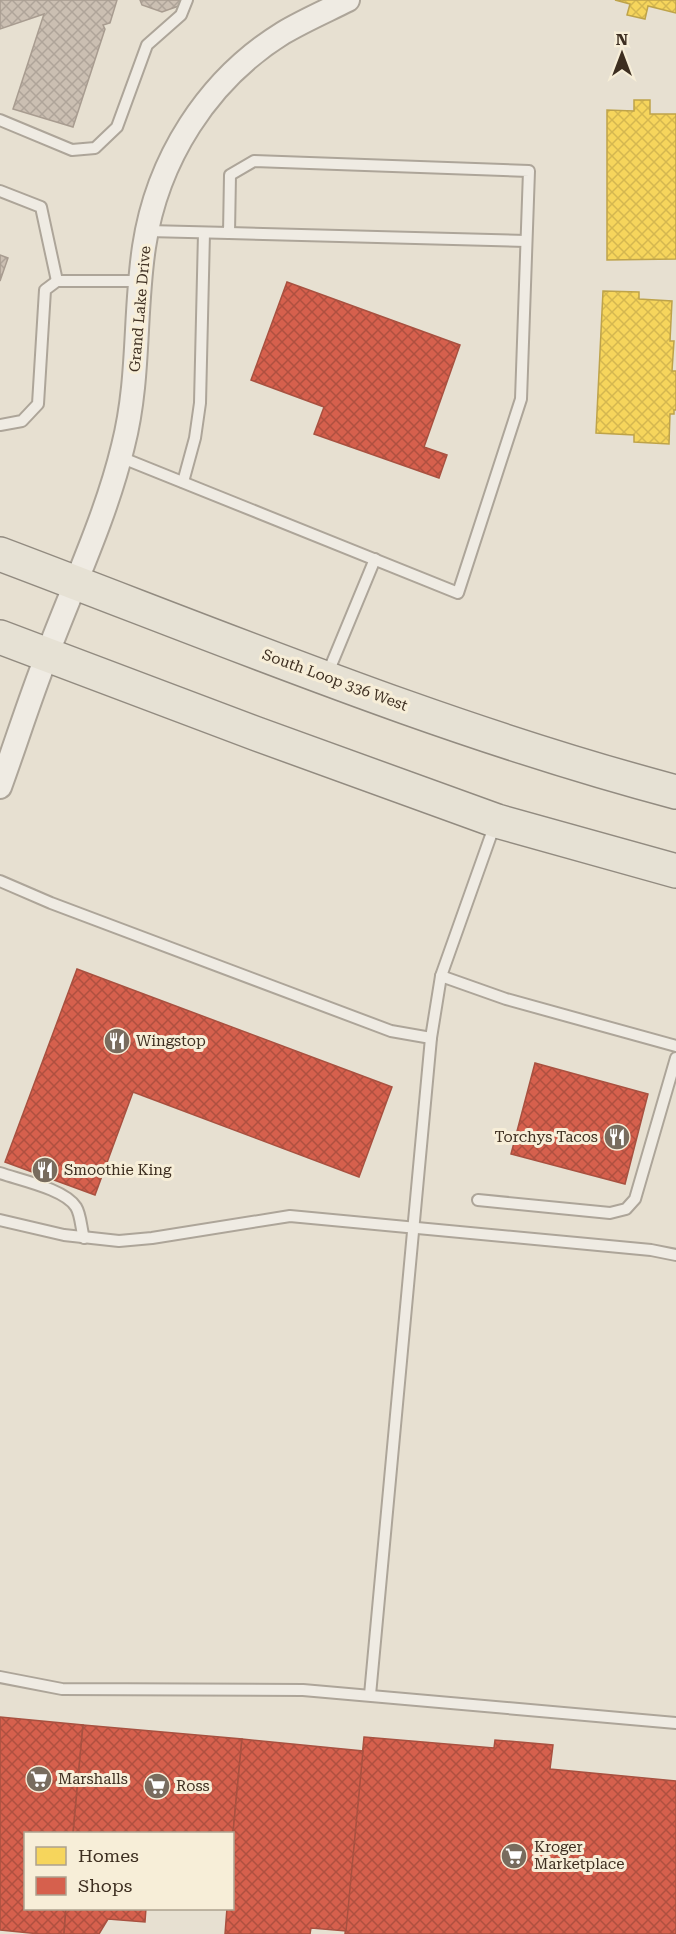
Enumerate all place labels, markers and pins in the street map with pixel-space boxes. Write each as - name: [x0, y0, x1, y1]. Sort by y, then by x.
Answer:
- restaurant icon: Wingstop: [102, 1026, 132, 1056]
- place label: Wingstop: [136, 1032, 206, 1050]
- restaurant icon: Torchys Tacos: [602, 1122, 632, 1152]
- place label: Torchys Tacos: [494, 1128, 598, 1146]
- restaurant icon: Smoothie King: [30, 1155, 60, 1185]
- place label: Smoothie King: [64, 1161, 172, 1179]
- supermarket icon: Marshalls: [24, 1764, 54, 1794]
- place label: Marshalls: [58, 1770, 128, 1788]
- supermarket icon: Ross: [142, 1771, 172, 1801]
- place label: Ross: [176, 1777, 210, 1795]
- place label: Kroger Marketplace: [534, 1838, 624, 1873]
- supermarket icon: Kroger Marketplace: [499, 1841, 529, 1871]

